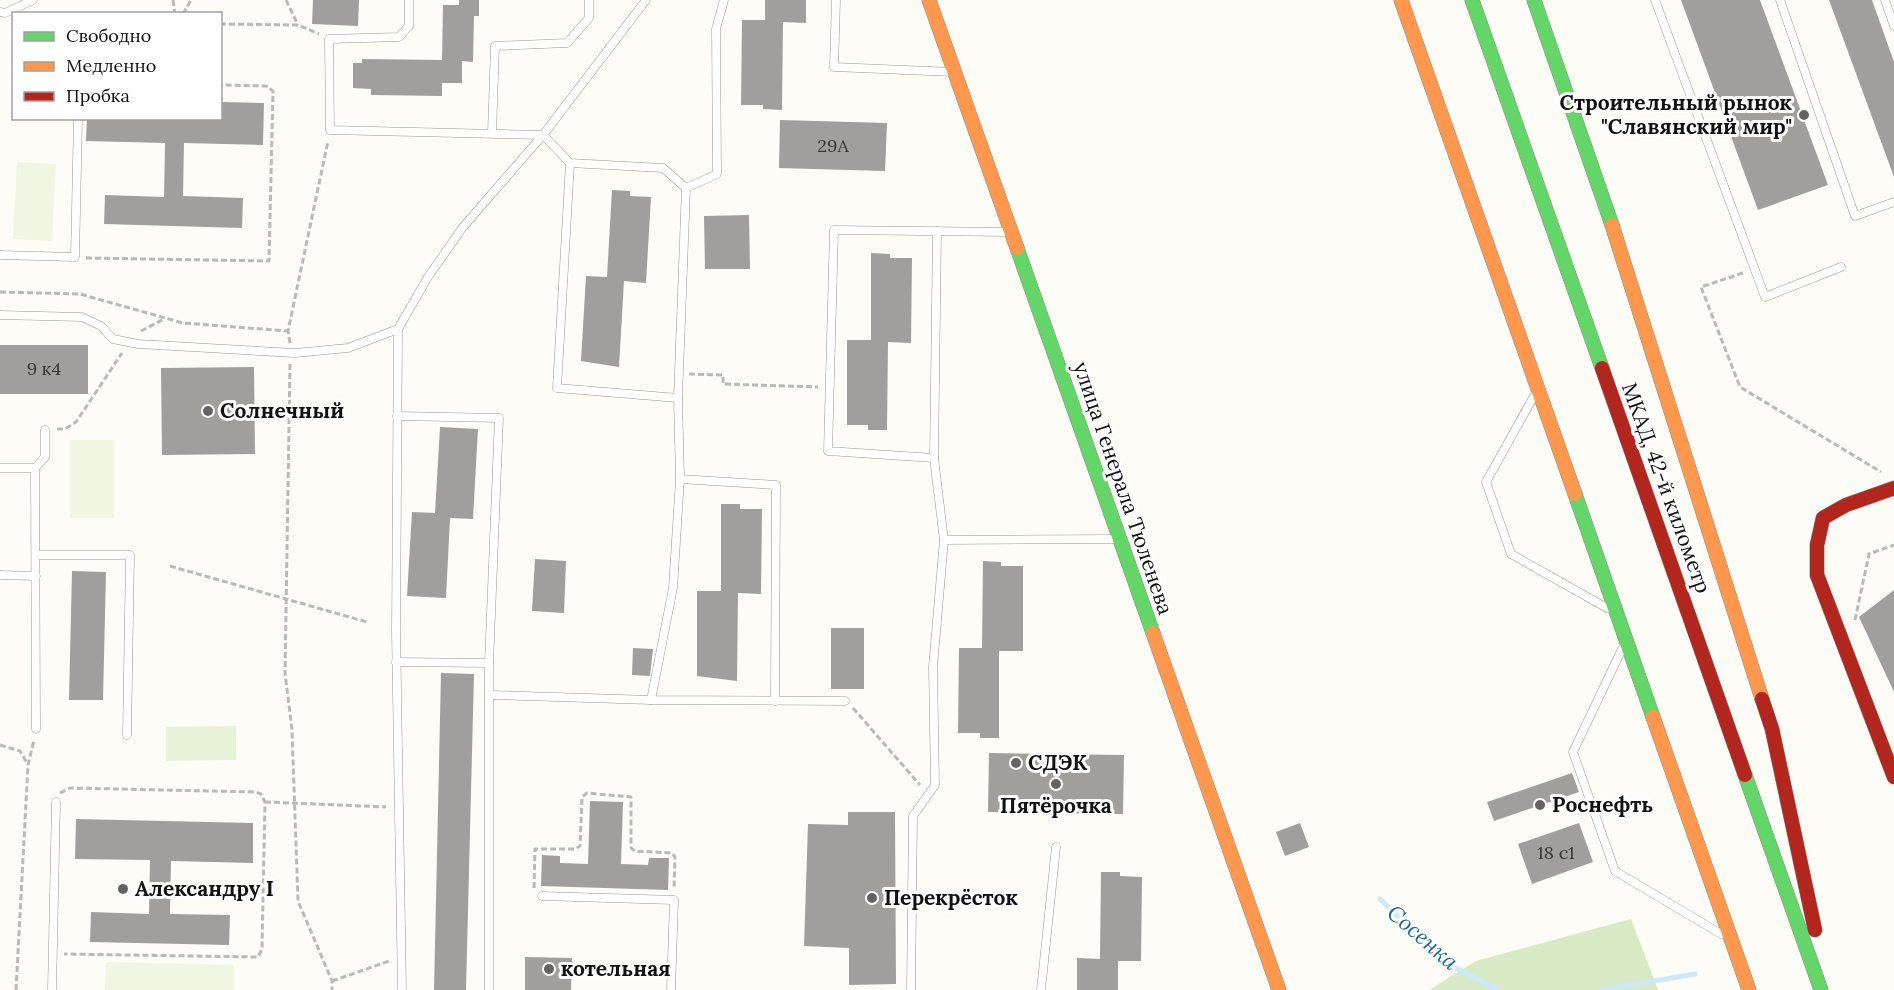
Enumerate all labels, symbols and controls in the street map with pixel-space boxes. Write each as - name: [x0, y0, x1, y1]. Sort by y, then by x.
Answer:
- legend: [12, 12, 222, 120]
- text: Свободно: [66, 24, 151, 47]
- text: Медленно: [66, 54, 156, 77]
- text: Пробка: [66, 84, 130, 107]
- place label: Строительный рынок "Славянский мир": [1560, 89, 1793, 140]
- marker: Строительный рынок "Славянский мир": [1797, 108, 1811, 122]
- house number: 29А: [817, 134, 849, 157]
- house number: 9 к4: [27, 357, 62, 380]
- street label: улица Генерала Тюленева: [1067, 358, 1180, 618]
- street label: МКАД, 42-й километр: [1616, 379, 1717, 597]
- place label: Солнечный: [220, 397, 344, 424]
- marker: Солнечный: [201, 404, 215, 418]
- place label: СДЭК: [1028, 749, 1087, 776]
- marker: СДЭК: [1009, 756, 1023, 770]
- marker: Пятёрочка: [1049, 777, 1063, 791]
- place label: Роснефть: [1552, 791, 1653, 818]
- place label: Пятёрочка: [1000, 792, 1112, 819]
- marker: Роснефть: [1533, 798, 1547, 812]
- house number: 18 с1: [1537, 841, 1575, 864]
- place label: Александру I: [135, 875, 274, 902]
- marker: Александру I: [116, 882, 130, 896]
- place label: Перекрёсток: [884, 884, 1018, 911]
- marker: Перекрёсток: [865, 891, 879, 905]
- water label: Сосенка: [1382, 898, 1465, 976]
- place label: котельная: [561, 955, 671, 982]
- marker: котельная: [542, 962, 556, 976]

